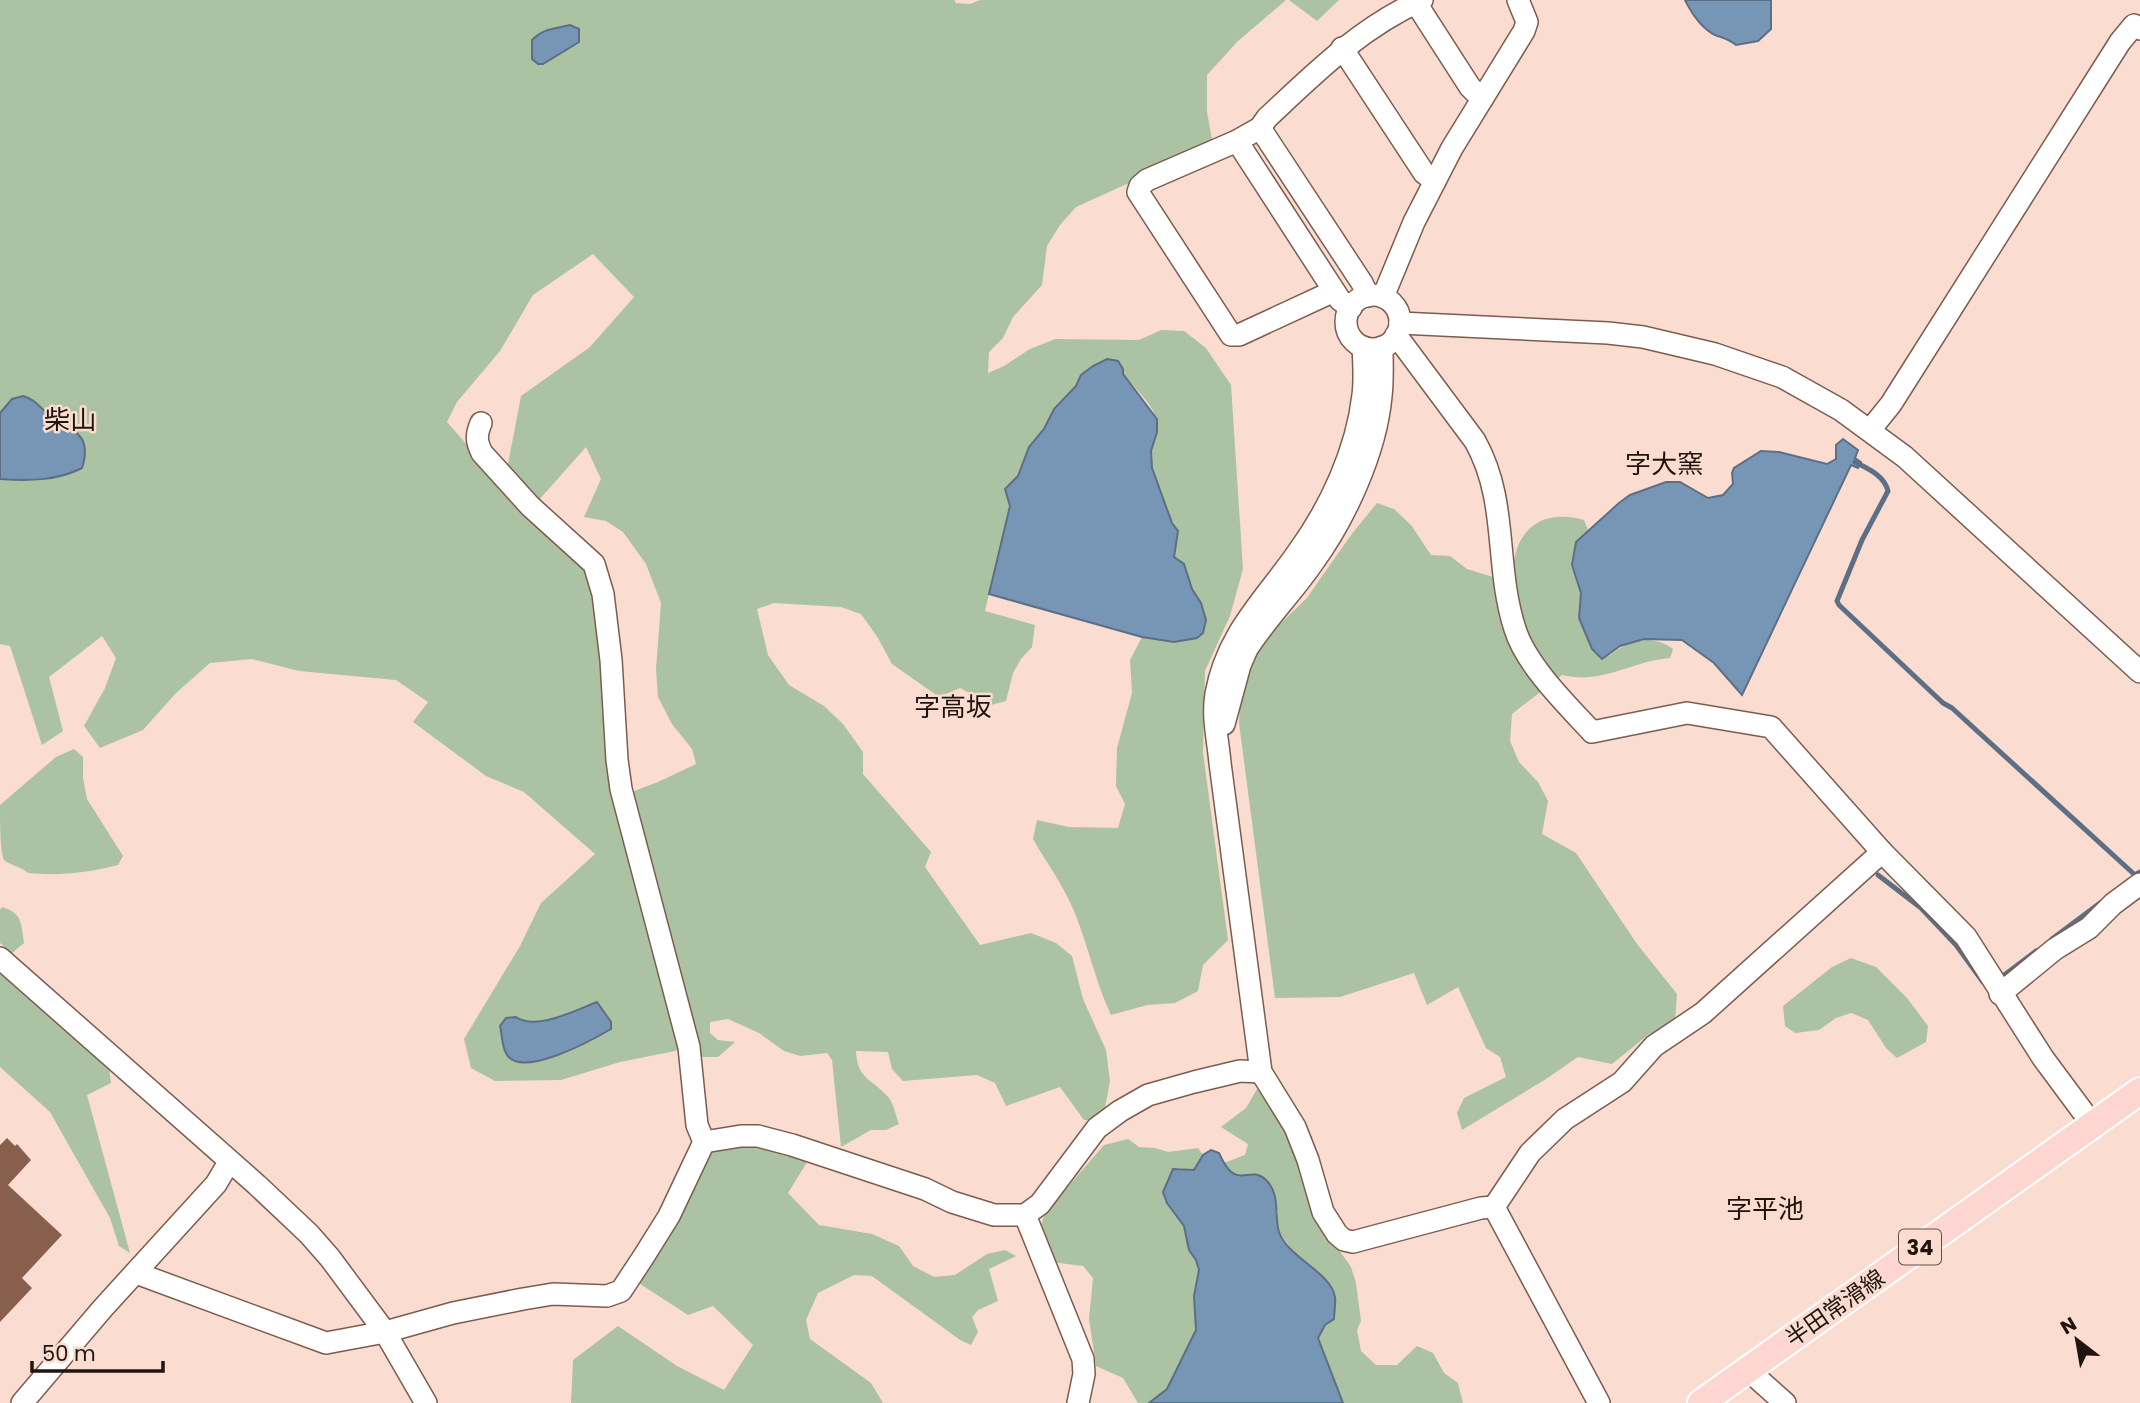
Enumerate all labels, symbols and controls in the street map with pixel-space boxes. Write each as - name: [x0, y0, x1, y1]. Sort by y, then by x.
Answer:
- district label: 柴山: [44, 402, 96, 438]
- district label: 字大窯: [1625, 446, 1703, 482]
- district label: 字高坂: [914, 689, 992, 725]
- district label: 字平池: [1726, 1191, 1804, 1227]
- road number: 34: [1899, 1230, 1941, 1264]
- street label: 半田常滑線: [1779, 1262, 1891, 1354]
- north arrow: [2042, 1305, 2112, 1375]
- text: N: [2055, 1311, 2082, 1341]
- scale bar: [32, 1330, 163, 1374]
- text: 50 m: [42, 1339, 96, 1368]

